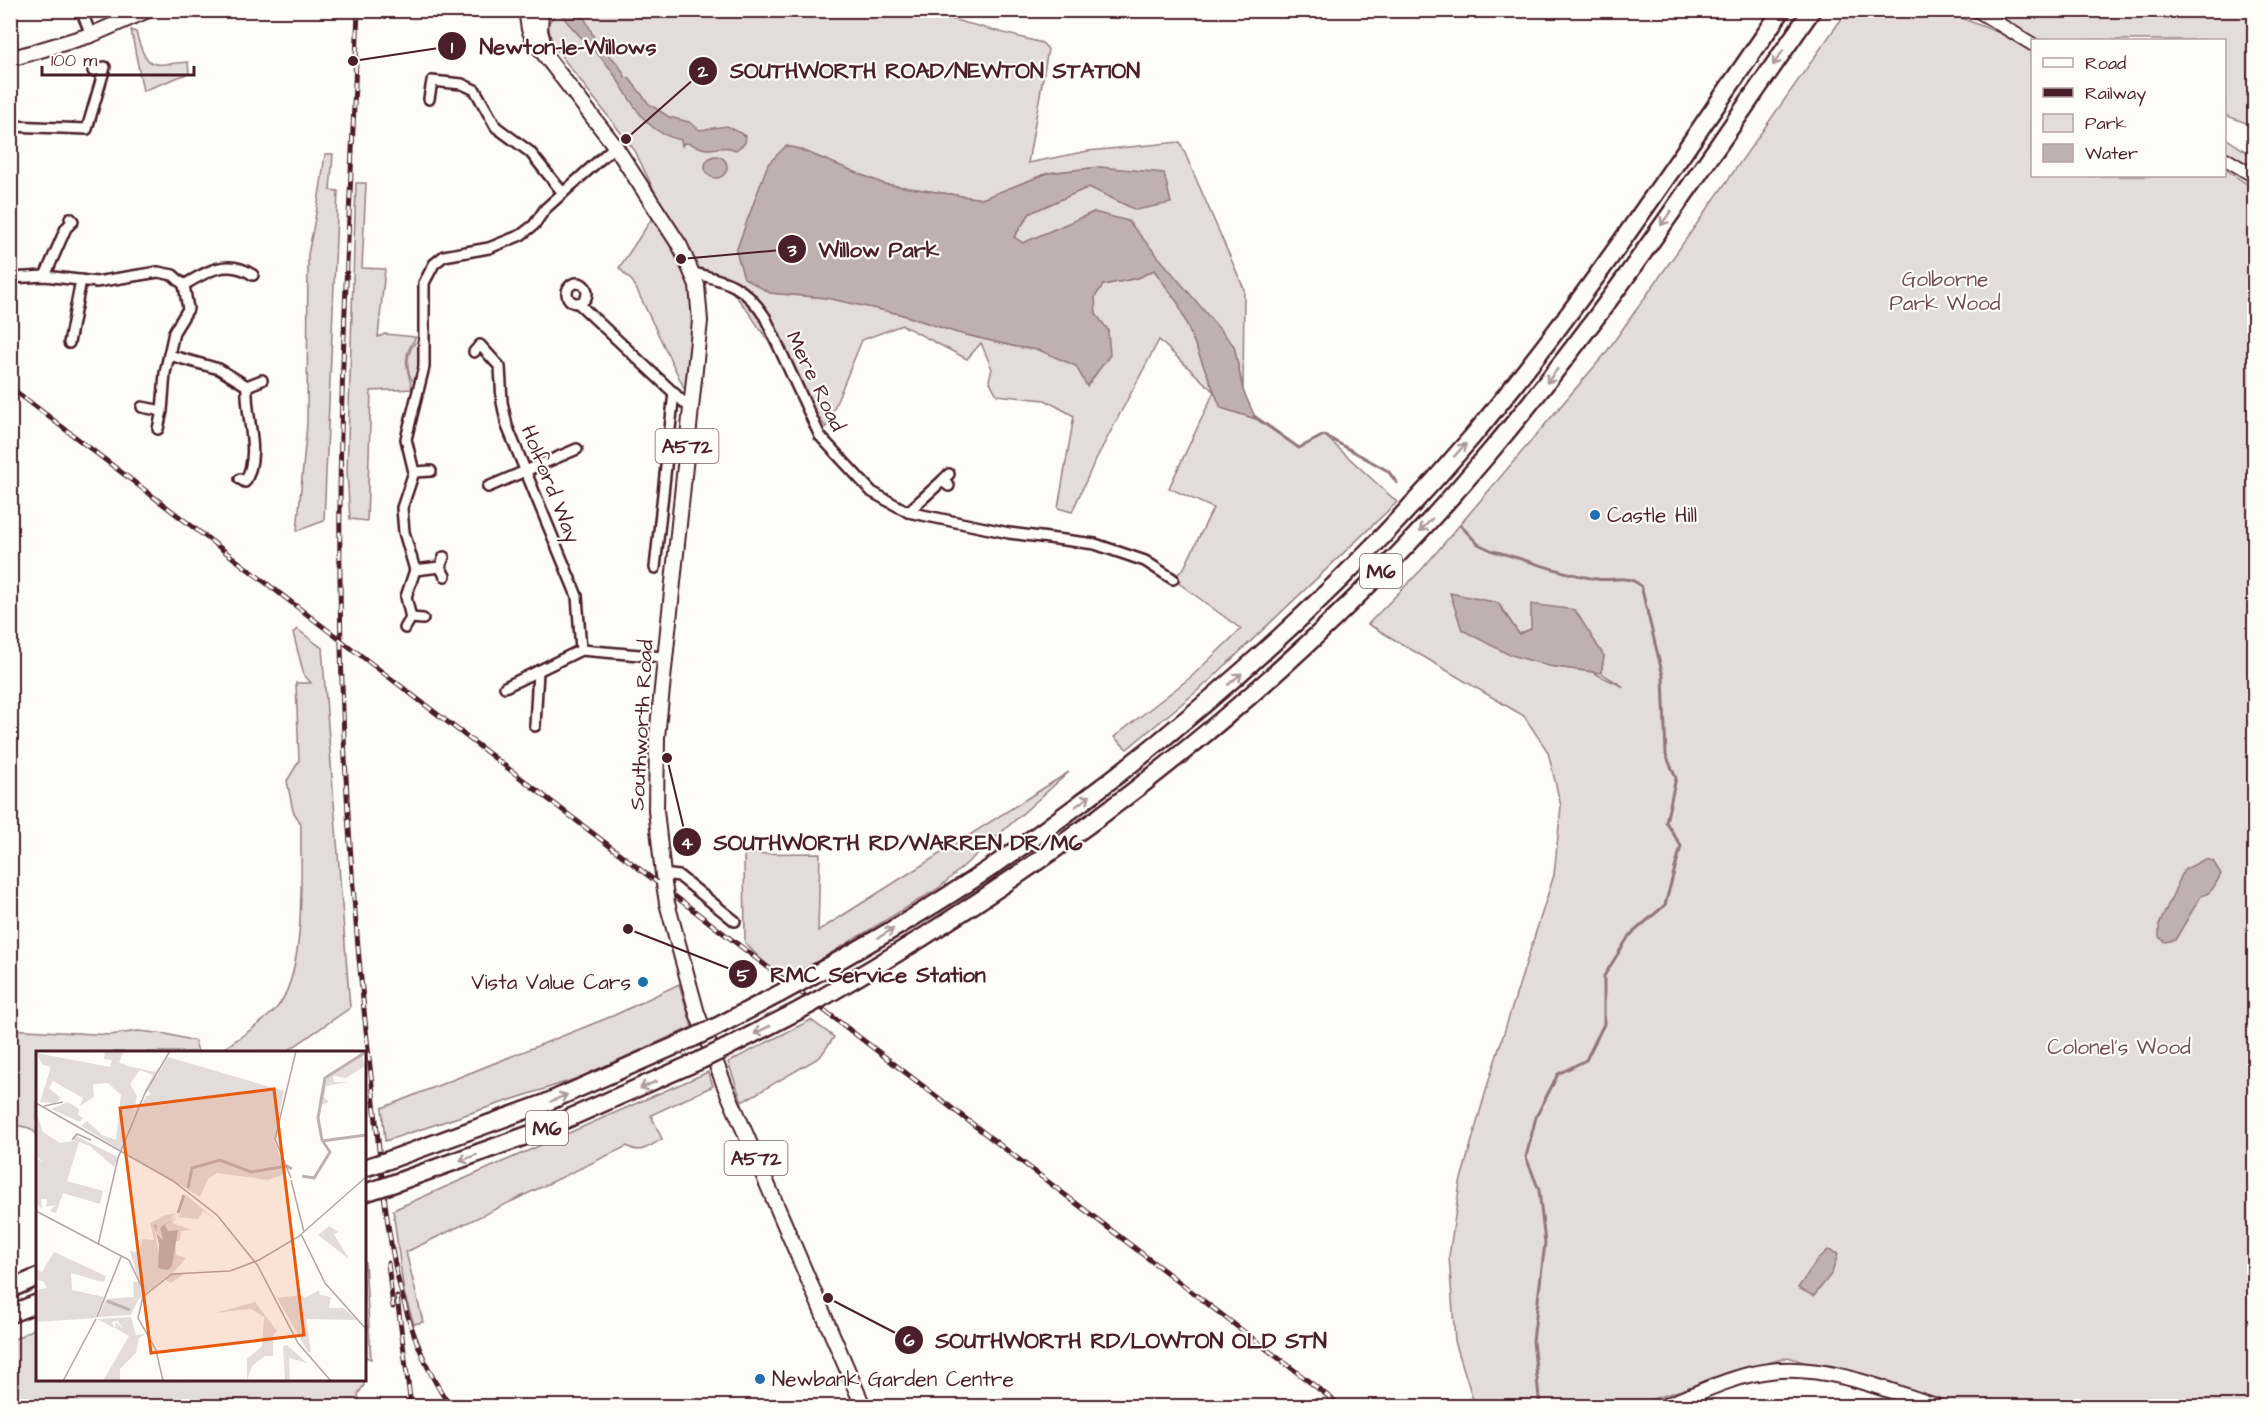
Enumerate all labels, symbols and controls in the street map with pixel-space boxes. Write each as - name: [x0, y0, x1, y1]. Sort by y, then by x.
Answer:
- callout: Newton-le-Willows: [437, 26, 668, 66]
- text: Newton-le-Willows: [480, 32, 656, 63]
- text: 1: [451, 35, 454, 60]
- scale bar: [42, 39, 194, 77]
- legend: [2031, 39, 2226, 177]
- text: 100 m: [51, 48, 97, 73]
- one-way arrow: [1772, 50, 1784, 66]
- callout: SOUTHWORTH ROAD/NEWTON STATION: [688, 51, 1152, 91]
- text: Road: [2085, 51, 2126, 76]
- text: SOUTHWORTH ROAD/NEWTON STATION: [729, 56, 1140, 87]
- text: 2: [697, 59, 709, 84]
- text: Railway: [2085, 81, 2146, 107]
- text: Park: [2085, 111, 2127, 136]
- text: Water: [2085, 141, 2138, 166]
- one-way arrow: [1660, 209, 1672, 226]
- callout: Willow Park: [777, 229, 952, 269]
- text: Willow Park: [818, 235, 940, 266]
- text: 3: [786, 238, 797, 263]
- park label: Golborne Park Wood: [1889, 265, 2001, 318]
- street label: Mere Road: [779, 326, 852, 436]
- one-way arrow: [1545, 368, 1558, 384]
- street label: Holford Way: [512, 421, 588, 549]
- road number: A572: [656, 429, 718, 463]
- one-way arrow: [1453, 443, 1467, 458]
- place label: Castle Hill: [1607, 501, 1697, 530]
- marker: Castle Hill: [1588, 508, 1602, 522]
- one-way arrow: [1418, 517, 1433, 532]
- road number: M6: [1360, 554, 1402, 588]
- street label: Southworth Road: [623, 639, 660, 811]
- one-way arrow: [1227, 672, 1243, 685]
- one-way arrow: [1075, 795, 1091, 808]
- callout: SOUTHWORTH RD/WARREN DR/M6: [672, 822, 1095, 862]
- text: SOUTHWORTH RD/WARREN DR/M6: [713, 828, 1083, 859]
- text: 4: [681, 831, 694, 856]
- one-way arrow: [877, 927, 894, 939]
- callout: RMC Service Station: [728, 954, 998, 994]
- text: RMC Service Station: [770, 960, 986, 991]
- text: 5: [737, 963, 750, 988]
- place label: Vista Value Cars: [471, 968, 631, 997]
- marker: Vista Value Cars: [636, 975, 650, 989]
- one-way arrow: [754, 1025, 772, 1036]
- park label: Colonel's Wood: [2047, 1033, 2191, 1062]
- inset map: [36, 1051, 366, 1381]
- one-way arrow: [640, 1080, 658, 1091]
- one-way arrow: [549, 1092, 568, 1103]
- road number: M6: [526, 1111, 568, 1145]
- road number: A572: [724, 1141, 788, 1175]
- one-way arrow: [459, 1153, 477, 1164]
- callout: SOUTHWORTH RD/LOWTON OLD STN: [894, 1320, 1339, 1360]
- text: SOUTHWORTH RD/LOWTON OLD STN: [934, 1326, 1327, 1357]
- text: 6: [903, 1328, 915, 1353]
- place label: Newbank Garden Centre: [772, 1365, 1014, 1394]
- marker: Newbank Garden Centre: [753, 1372, 767, 1386]

